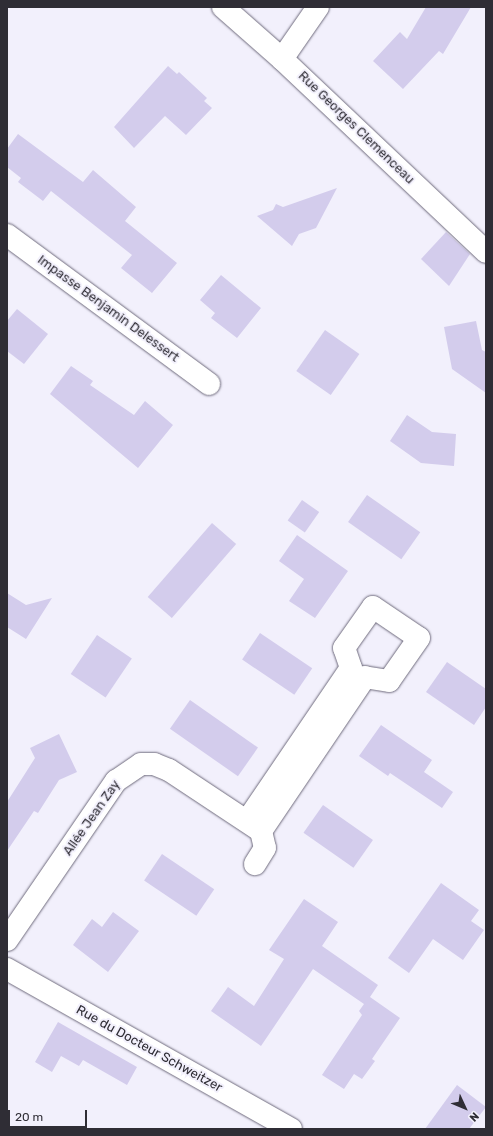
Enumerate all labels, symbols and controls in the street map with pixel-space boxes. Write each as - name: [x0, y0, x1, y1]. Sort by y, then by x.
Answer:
- street label: Rue Georges Clemenceau: [295, 68, 417, 188]
- street label: Impasse Benjamin Delessert: [34, 252, 182, 366]
- street label: Allée Jean Zay: [60, 777, 124, 859]
- street label: Rue du Docteur Schweitzer: [73, 1002, 225, 1096]
- north arrow: [445, 1088, 485, 1128]
- scale bar: [10, 1102, 89, 1128]
- text: N: [467, 1109, 481, 1124]
- text: 20 m: [15, 1110, 43, 1124]

